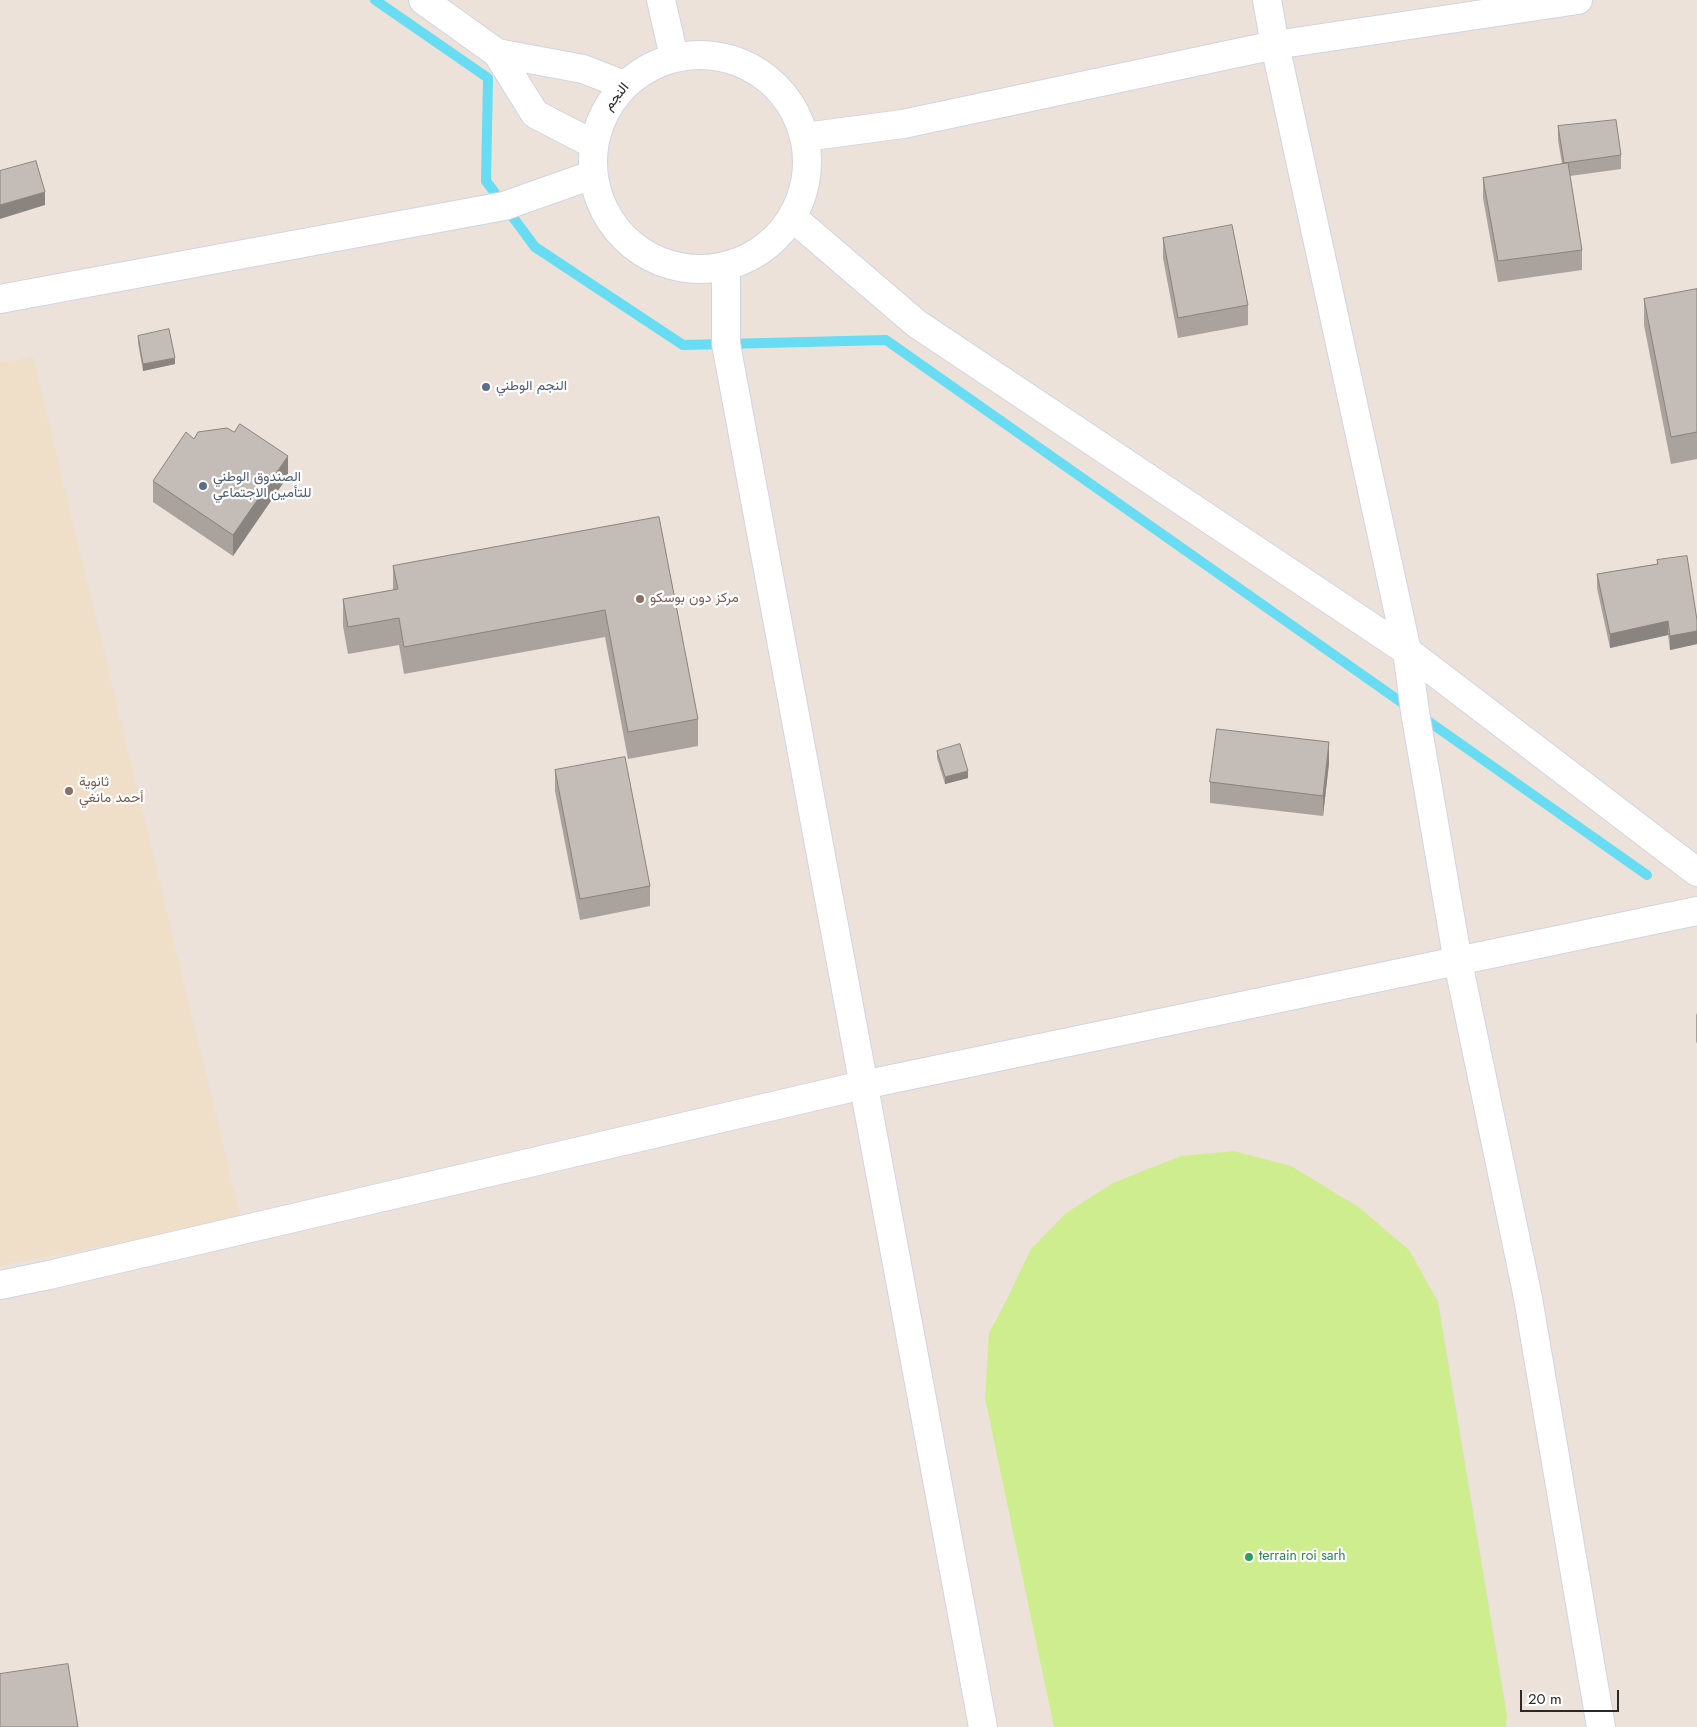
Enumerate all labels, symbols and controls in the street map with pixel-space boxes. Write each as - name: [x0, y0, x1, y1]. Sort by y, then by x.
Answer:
- street label: النجم: [601, 80, 633, 114]
- place label: النجم الوطني: [496, 379, 567, 395]
- marker: النجم الوطني: [480, 381, 492, 393]
- place label: الصندوق الوطني للتأمين الاجتماعي: [213, 470, 312, 502]
- marker: الصندوق الوطني للتأمين الاجتماعي: [197, 480, 209, 492]
- place label: مركز دون بوسكو: [650, 591, 739, 607]
- marker: مركز دون بوسكو: [634, 593, 646, 605]
- place label: ثانوية أحمد مانغي: [79, 775, 144, 808]
- marker: ثانوية أحمد مانغي: [63, 785, 75, 797]
- place label: terrain roi sarh: [1259, 1549, 1346, 1565]
- marker: terrain roi sarh: [1243, 1551, 1255, 1563]
- scale bar: [1522, 1680, 1621, 1712]
- text: 20 m: [1528, 1688, 1562, 1710]

